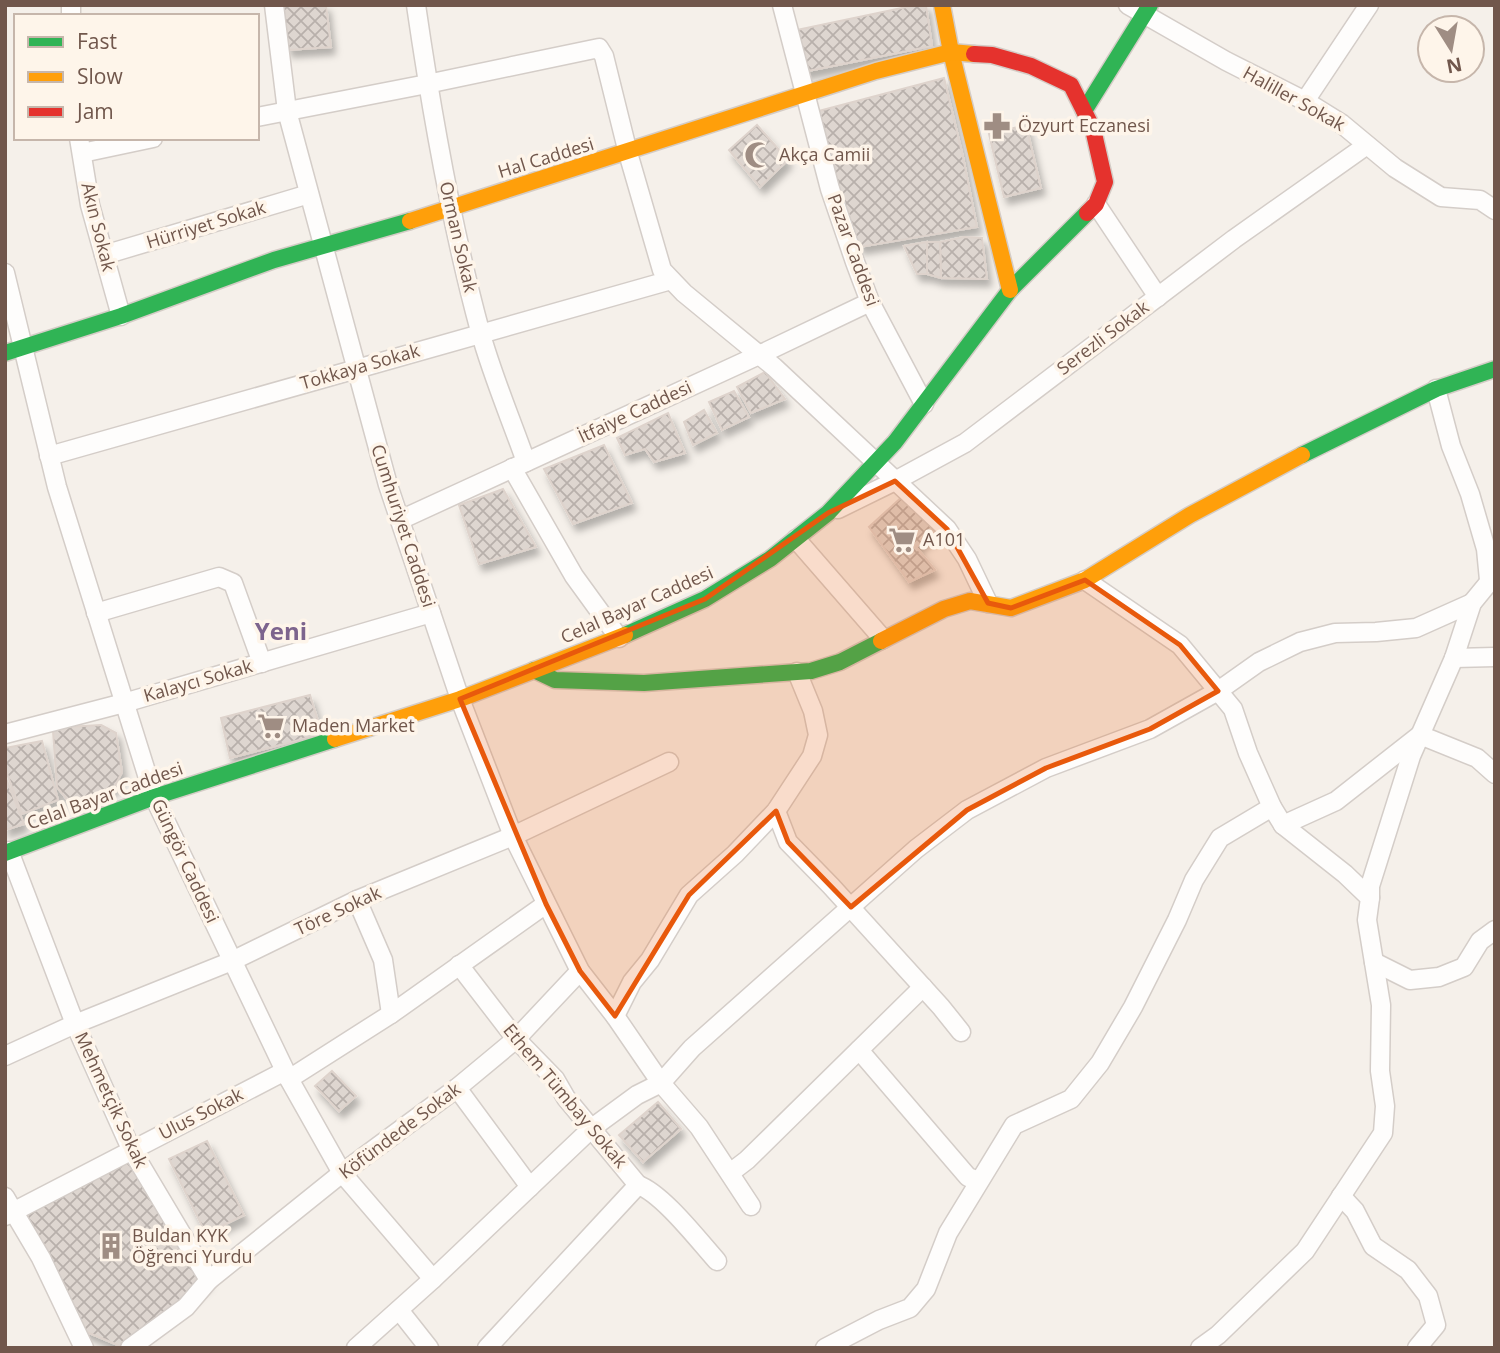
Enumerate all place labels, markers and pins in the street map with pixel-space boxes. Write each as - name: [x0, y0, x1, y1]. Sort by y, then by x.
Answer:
- pharmacy icon: Özyurt Eczanesi: [982, 111, 1012, 141]
- place label: Özyurt Eczanesi: [1018, 113, 1150, 137]
- mosque icon: Akça Camii: [743, 140, 773, 170]
- place label: Akça Camii: [779, 142, 870, 166]
- supermarket icon: A101: [887, 525, 917, 555]
- place label: A101: [923, 527, 965, 551]
- supermarket icon: Maden Market: [256, 711, 286, 741]
- place label: Maden Market: [292, 713, 415, 737]
- place label: Buldan KYK Öğrenci Yurdu: [132, 1223, 253, 1268]
- building icon: Buldan KYK Öğrenci Yurdu: [96, 1231, 126, 1261]

